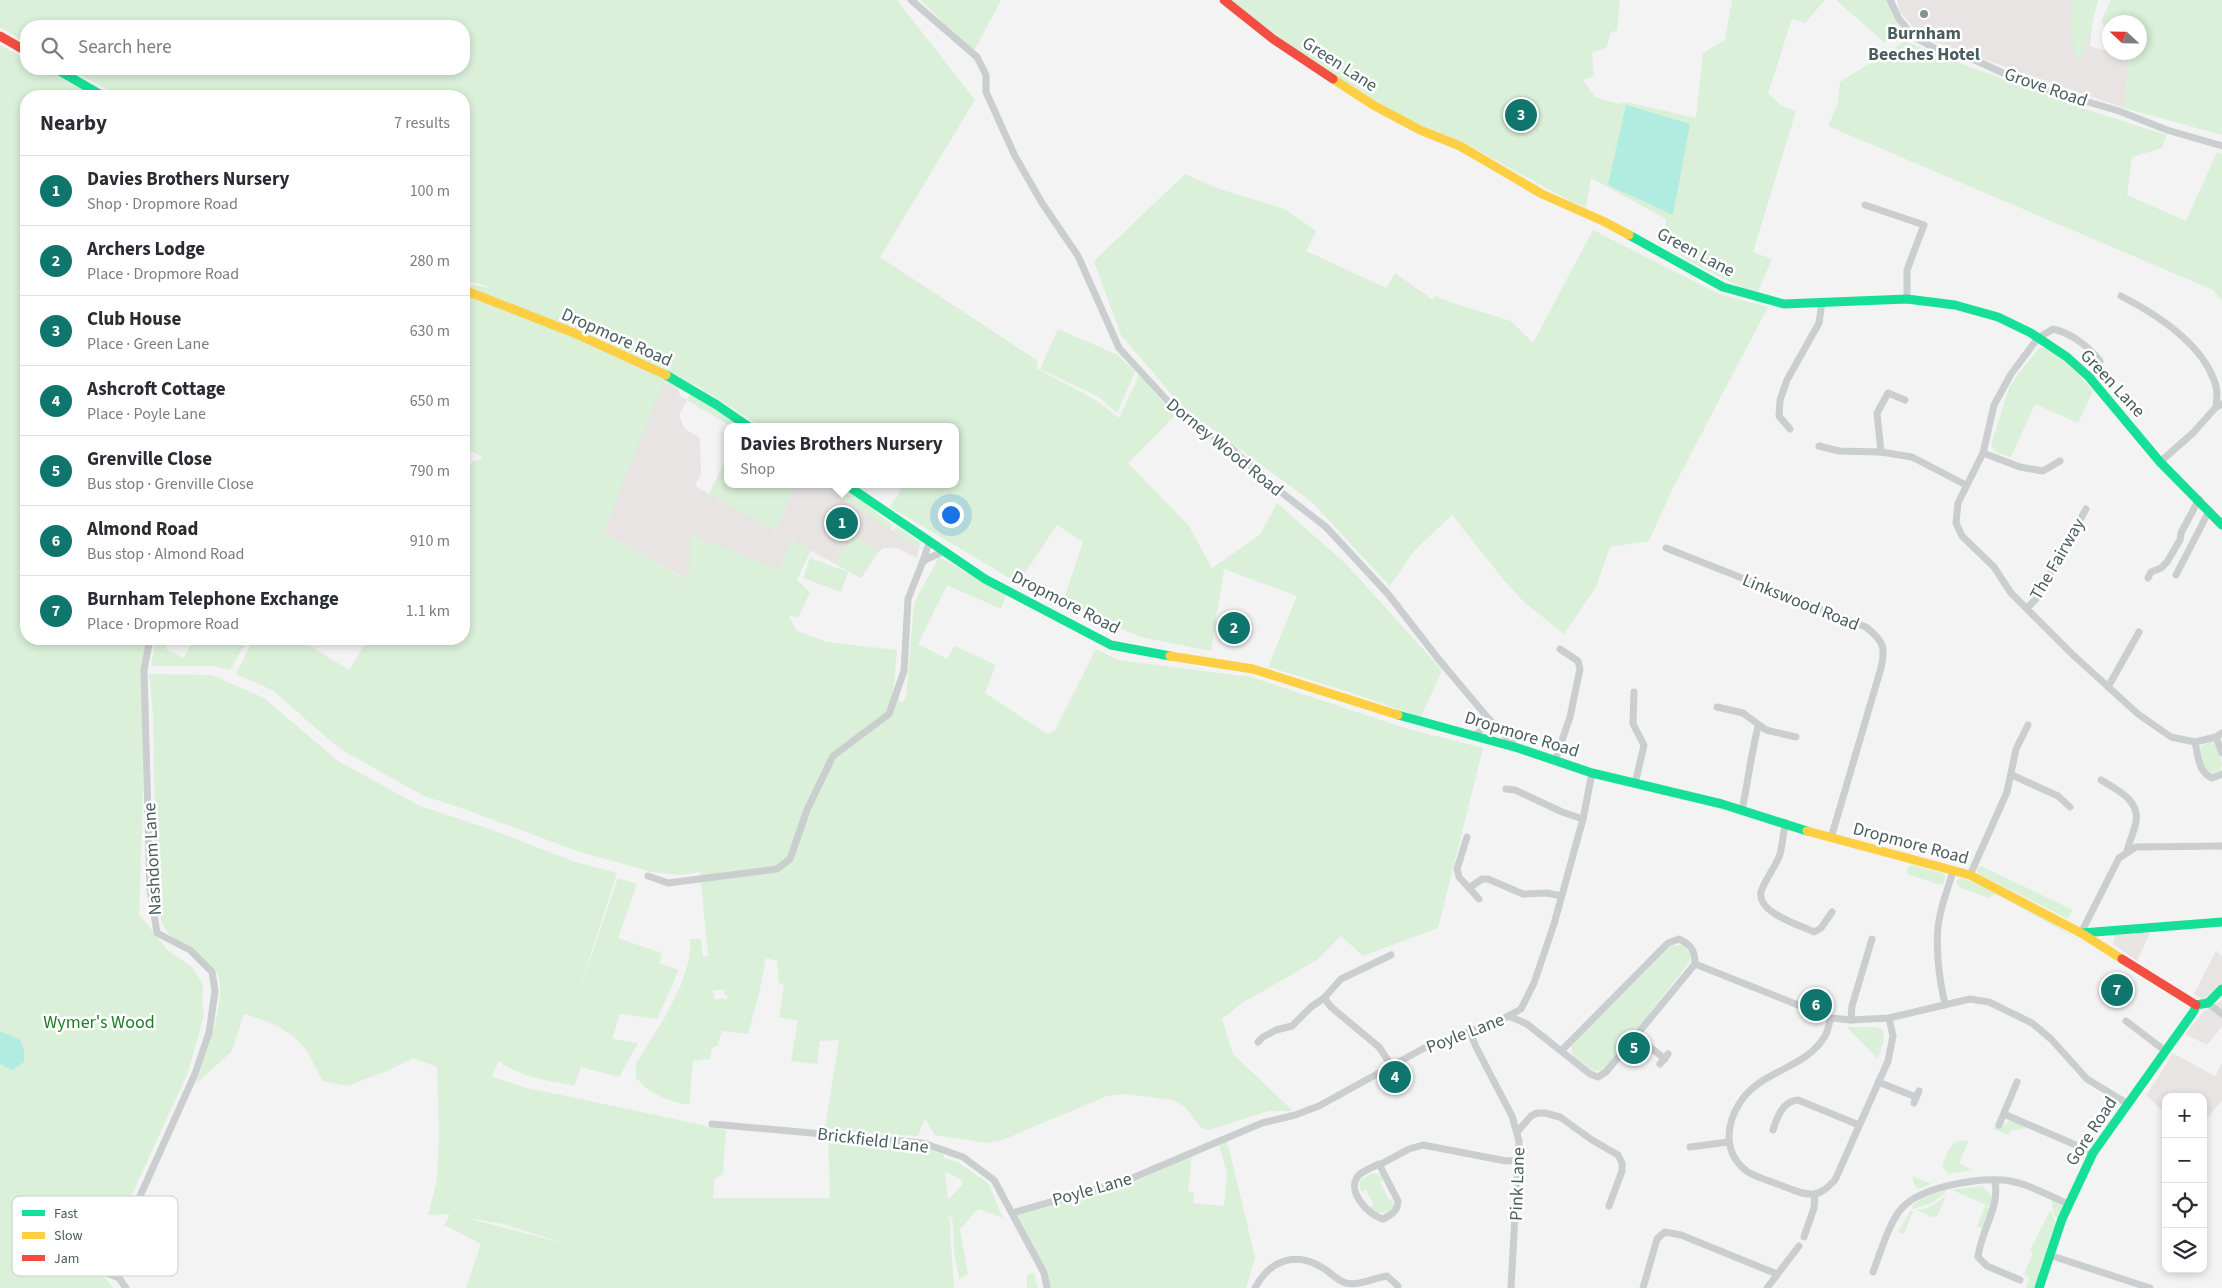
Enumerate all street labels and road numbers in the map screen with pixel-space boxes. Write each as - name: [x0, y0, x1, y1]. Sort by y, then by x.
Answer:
- street label: Green Lane: [1297, 31, 1382, 98]
- street label: Grove Road: [2001, 62, 2091, 113]
- street label: Green Lane: [1652, 221, 1739, 283]
- street label: Dropmore Road: [557, 302, 676, 373]
- street label: Green Lane: [2074, 344, 2151, 423]
- street label: Dorney Wood Road: [1161, 392, 1288, 502]
- street label: The Fairway: [2024, 513, 2091, 605]
- street label: Dropmore Road: [1007, 564, 1124, 641]
- street label: Linkswood Road: [1739, 568, 1863, 637]
- street label: Dropmore Road: [1461, 705, 1582, 764]
- street label: Nashdom Lane: [137, 802, 168, 916]
- street label: Dropmore Road: [1850, 816, 1971, 871]
- street label: Poyle Lane: [1423, 1007, 1508, 1060]
- street label: Gore Road: [2060, 1092, 2123, 1171]
- street label: Brickfield Lane: [816, 1121, 930, 1160]
- street label: Pink Lane: [1504, 1147, 1531, 1221]
- street label: Poyle Lane: [1049, 1166, 1135, 1213]

